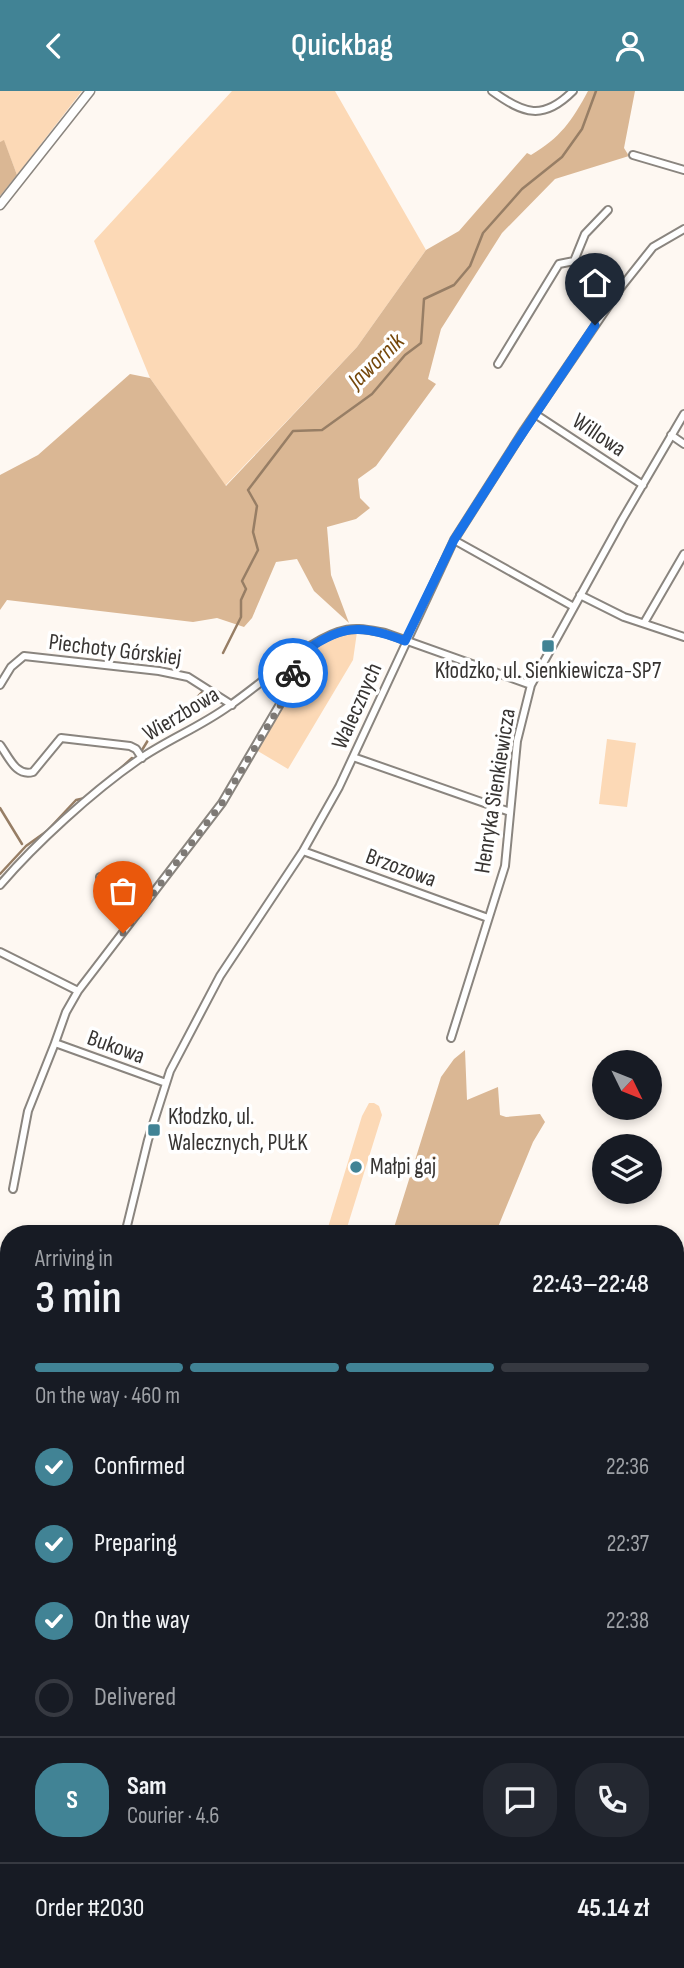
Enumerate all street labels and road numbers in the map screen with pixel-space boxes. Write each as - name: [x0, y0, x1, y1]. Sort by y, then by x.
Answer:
- street label: Willowa: [567, 407, 631, 463]
- street label: Piechoty Górskiej: [47, 628, 183, 672]
- street label: Walecznych: [326, 658, 388, 754]
- street label: Wierzbowa: [138, 680, 224, 748]
- street label: Henryka Sienkiewicza: [468, 707, 522, 875]
- street label: Brzozowa: [362, 842, 440, 894]
- street label: Bukowa: [83, 1024, 149, 1070]

